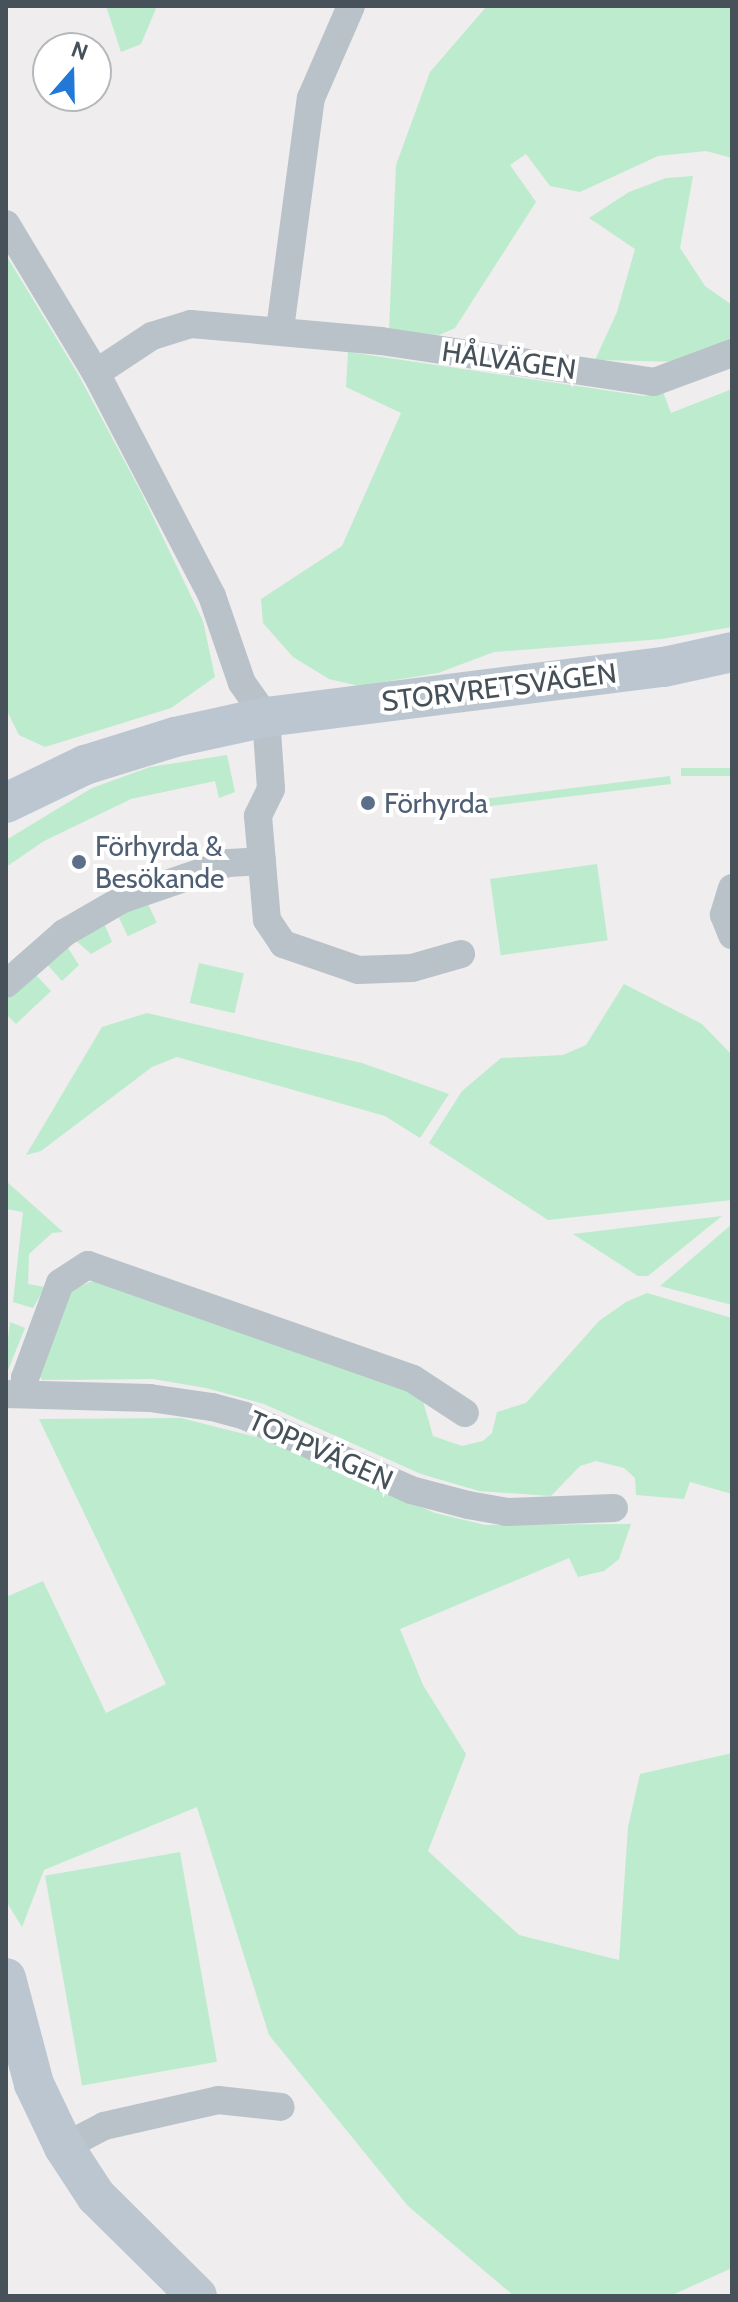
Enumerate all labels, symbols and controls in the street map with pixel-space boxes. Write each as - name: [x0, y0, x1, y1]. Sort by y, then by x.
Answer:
- north arrow: [32, 32, 112, 112]
- text: N: [68, 36, 92, 66]
- street label: HÅLVÄGEN: [440, 334, 578, 386]
- street label: STORVRETSVÄGEN: [380, 656, 618, 718]
- place label: Förhyrda: [384, 786, 488, 820]
- marker: Förhyrda: [359, 794, 377, 812]
- place label: Förhyrda & Besökande: [95, 829, 224, 895]
- marker: Förhyrda & Besökande: [70, 853, 88, 871]
- street label: TOPPVÄGEN: [244, 1403, 398, 1497]

